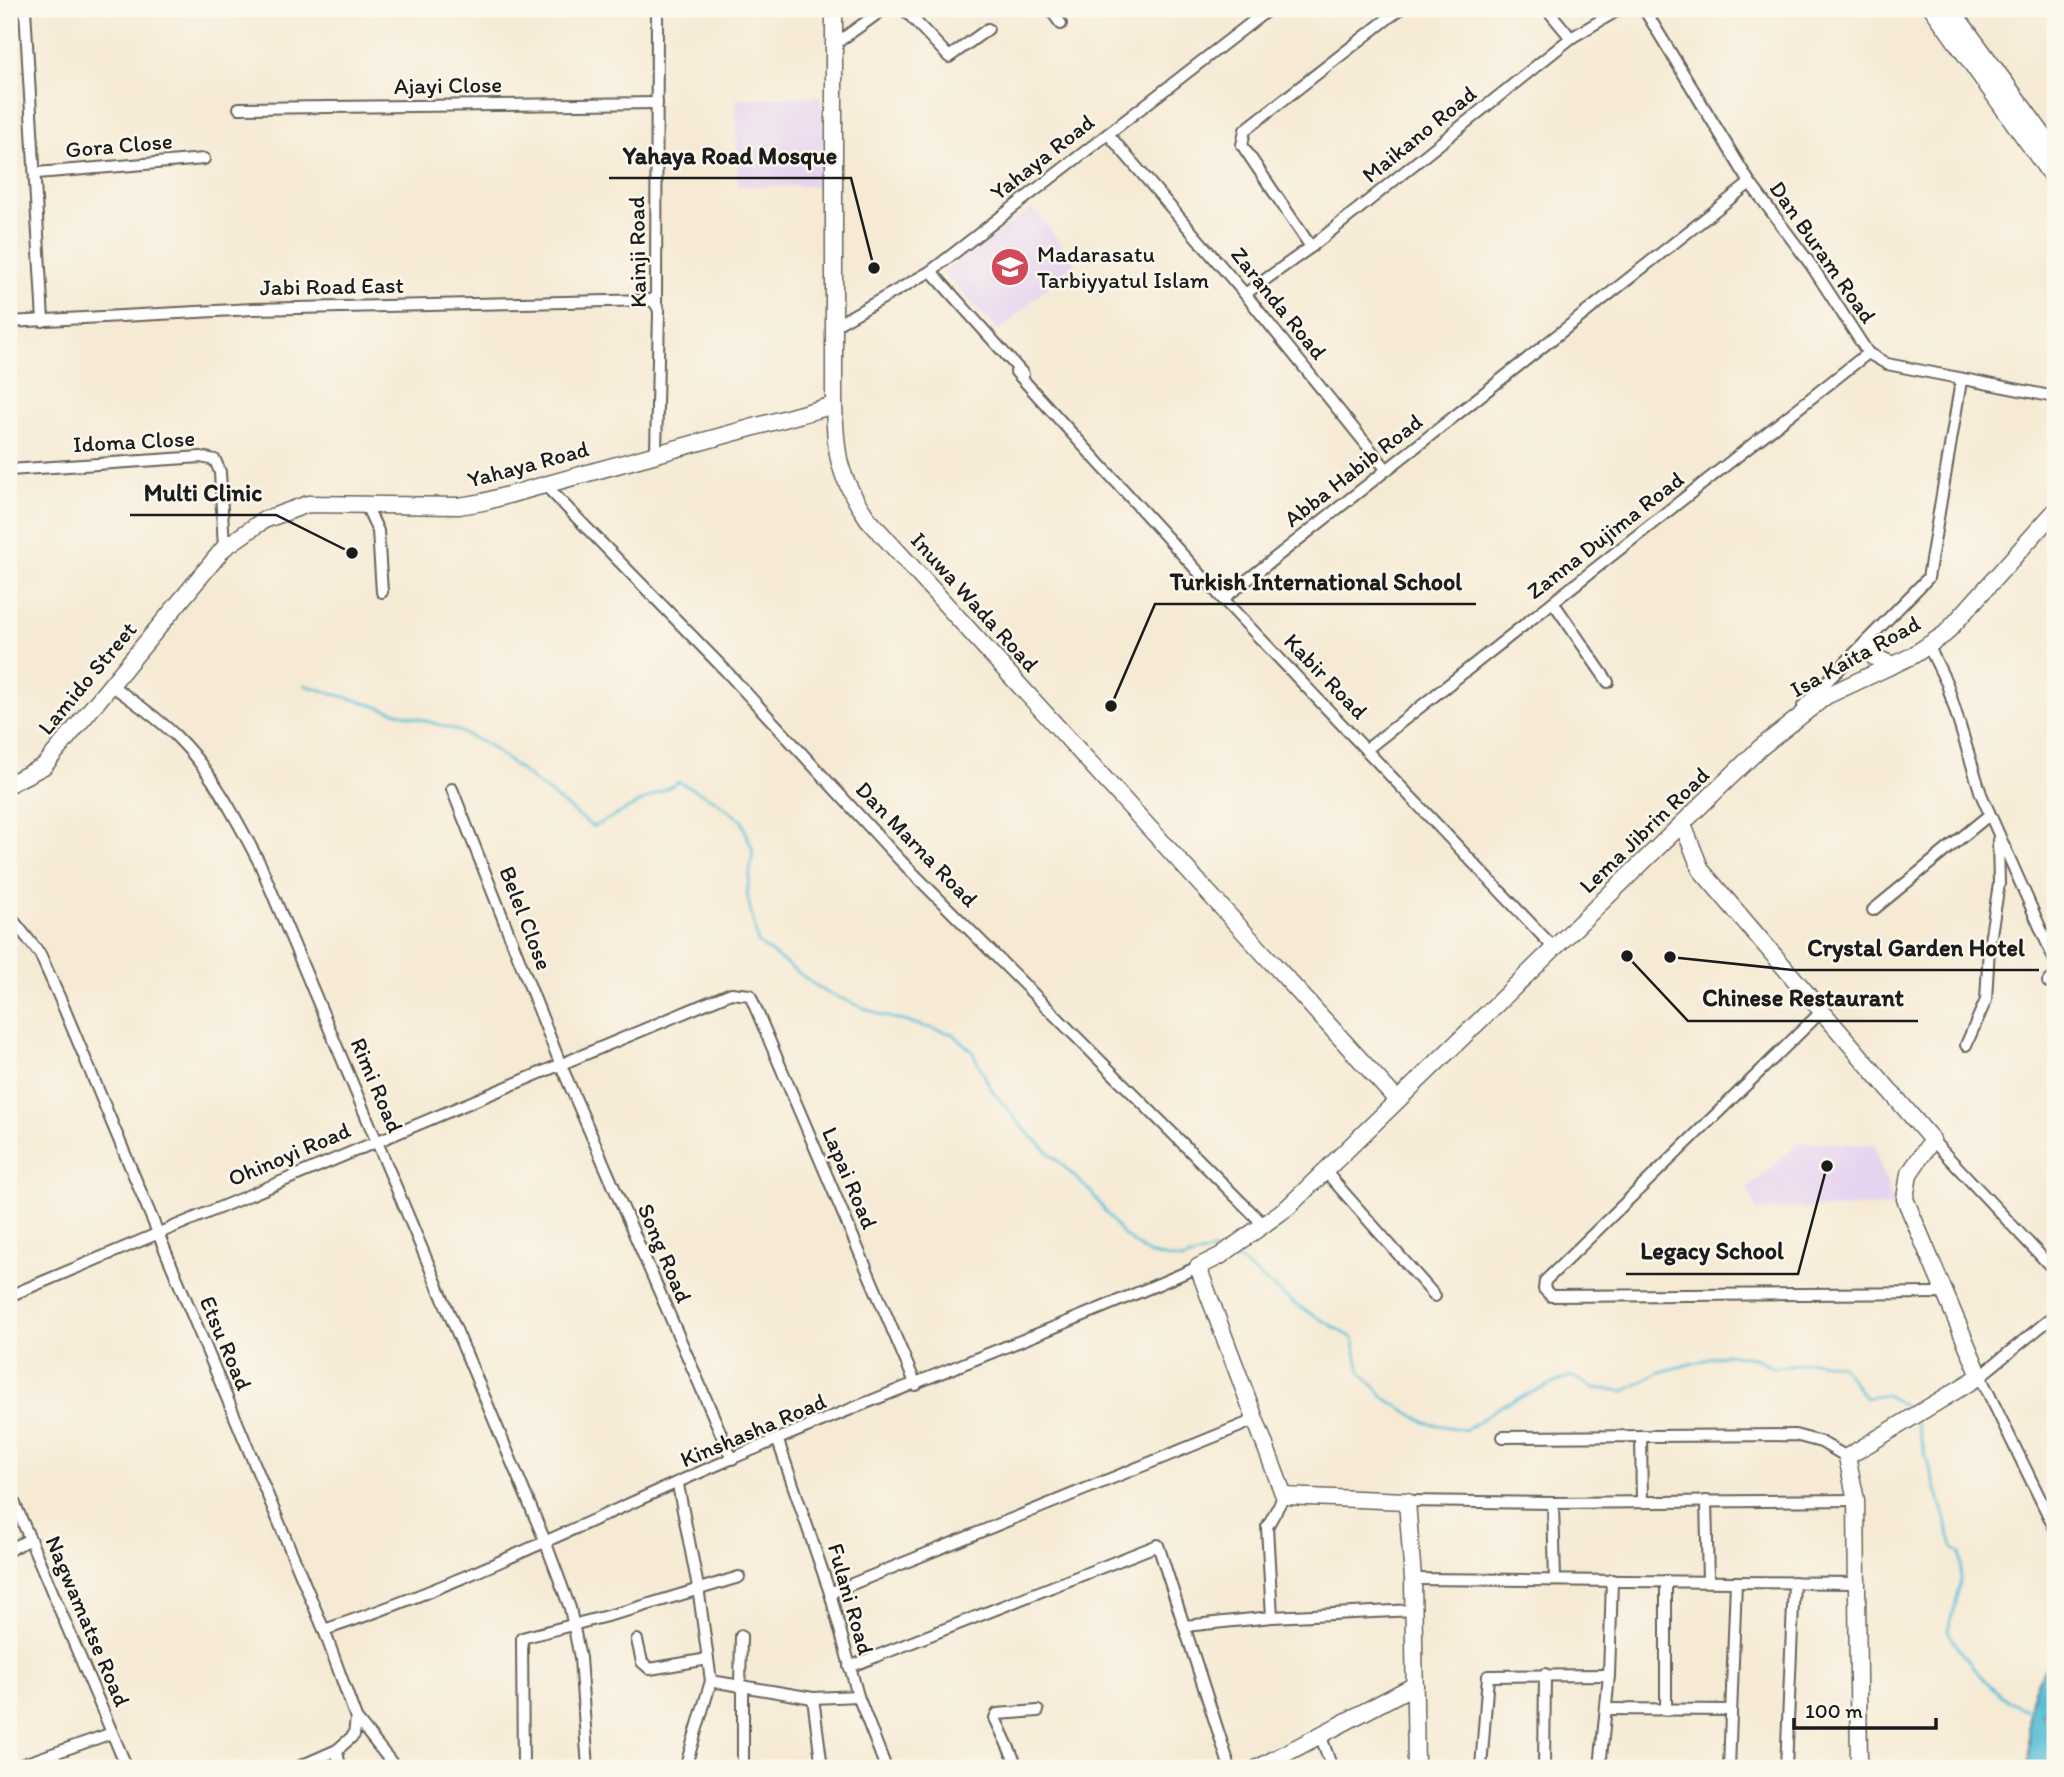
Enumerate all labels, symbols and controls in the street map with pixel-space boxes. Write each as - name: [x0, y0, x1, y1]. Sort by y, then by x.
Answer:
- street label: Ajayi Close: [394, 70, 502, 100]
- street label: Maikano Road: [1356, 79, 1482, 189]
- street label: Yahaya Road: [984, 107, 1100, 206]
- street label: Gora Close: [64, 126, 174, 164]
- callout: Yahaya Road Mosque: [609, 133, 851, 178]
- text: Yahaya Road Mosque: [622, 141, 837, 171]
- street label: Dan Buram Road: [1763, 175, 1883, 329]
- street label: Kainji Road: [622, 195, 652, 308]
- place label: Madarasatu Tarbiyyatul Islam: [1037, 240, 1209, 294]
- street label: Zaranda Road: [1225, 241, 1333, 365]
- school or university icon: Madarasatu Tarbiyyatul Islam: [989, 246, 1031, 288]
- street label: Jabi Road East: [260, 271, 404, 301]
- street label: Abba Habib Road: [1278, 407, 1428, 533]
- street label: Idoma Close: [72, 424, 196, 458]
- street label: Yahaya Road: [464, 434, 592, 494]
- street label: Zanna Dujima Road: [1521, 465, 1689, 605]
- callout: Multi Clinic: [130, 470, 276, 515]
- text: Multi Clinic: [144, 478, 262, 507]
- street label: Inuwa Wada Road: [905, 526, 1045, 678]
- callout: Turkish International School: [1155, 559, 1476, 604]
- text: Turkish International School: [1169, 567, 1462, 596]
- street label: Isa Kaita Road: [1785, 609, 1925, 703]
- street label: Lamido Street: [32, 615, 143, 740]
- street label: Kabir Road: [1278, 627, 1374, 725]
- street label: Lema Jibrin Road: [1573, 761, 1715, 899]
- street label: Dan Marna Road: [850, 775, 984, 913]
- street label: Belel Close: [493, 862, 559, 974]
- callout: Crystal Garden Hotel: [1793, 925, 2039, 970]
- text: Crystal Garden Hotel: [1807, 933, 2025, 963]
- callout: Chinese Restaurant: [1688, 976, 1918, 1021]
- text: Chinese Restaurant: [1702, 983, 1904, 1012]
- street label: Rimi Road: [344, 1033, 410, 1137]
- street label: Ohinoyi Road: [224, 1116, 355, 1192]
- street label: Lapai Road: [816, 1123, 884, 1234]
- street label: Song Road: [632, 1199, 699, 1307]
- callout: Legacy School: [1626, 1229, 1798, 1274]
- text: Legacy School: [1640, 1236, 1784, 1266]
- street label: Etsu Road: [194, 1292, 259, 1395]
- street label: Kinshasha Road: [676, 1386, 831, 1473]
- street label: Nagwamatse Road: [39, 1531, 137, 1711]
- street label: Fulani Road: [822, 1540, 880, 1658]
- scale bar: [1794, 1686, 1936, 1730]
- text: 100 m: [1805, 1698, 1863, 1723]

